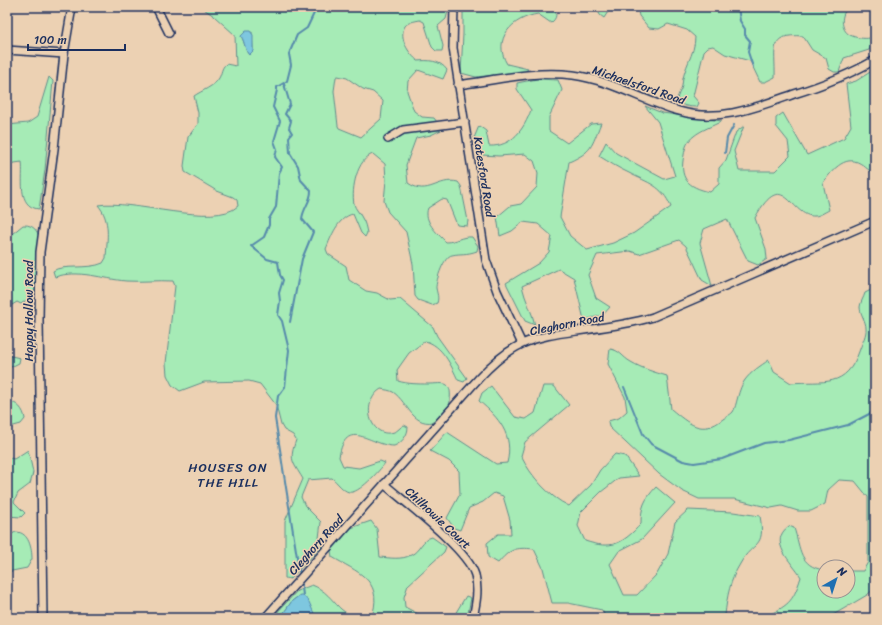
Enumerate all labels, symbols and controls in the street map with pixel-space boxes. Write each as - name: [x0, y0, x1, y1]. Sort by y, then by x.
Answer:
- scale bar: [28, 26, 125, 52]
- text: 100 m: [34, 29, 67, 51]
- street label: Michaelsford Road: [589, 59, 689, 111]
- street label: Katesford Road: [467, 135, 501, 220]
- street label: Happy Hollow Road: [18, 259, 40, 361]
- street label: Cleghorn Road: [528, 306, 607, 342]
- district label: HOUSES ON THE HILL: [188, 456, 268, 494]
- street label: Chilhowie Court: [400, 481, 476, 555]
- street label: Cleghorn Road: [283, 509, 350, 580]
- north arrow: [816, 559, 856, 599]
- text: N: [832, 561, 851, 582]

